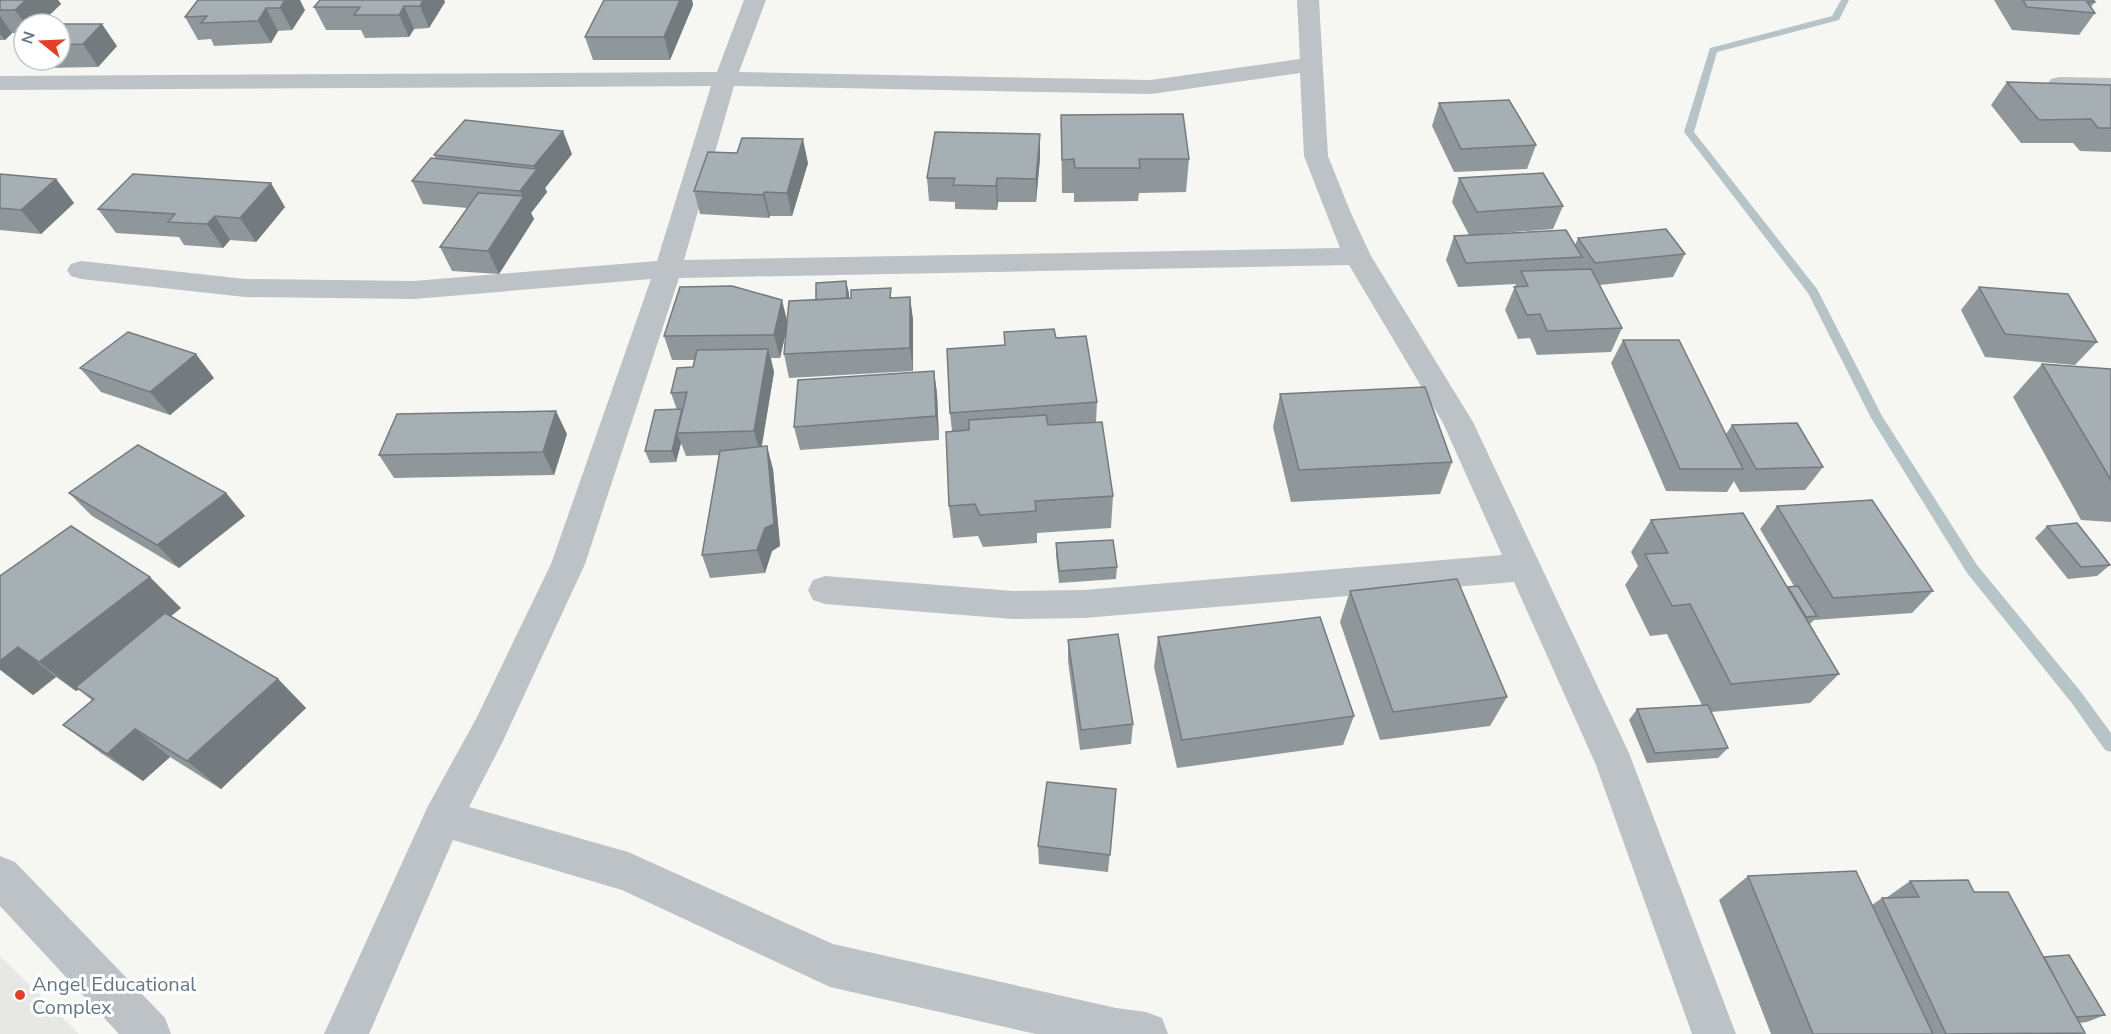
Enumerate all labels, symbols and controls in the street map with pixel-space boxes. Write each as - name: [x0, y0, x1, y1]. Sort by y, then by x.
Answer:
- north arrow: [12, 12, 72, 72]
- text: N: [16, 29, 41, 47]
- place label: Angel Educational Complex: [32, 971, 196, 1021]
- marker: Angel Educational Complex: [13, 988, 27, 1002]

